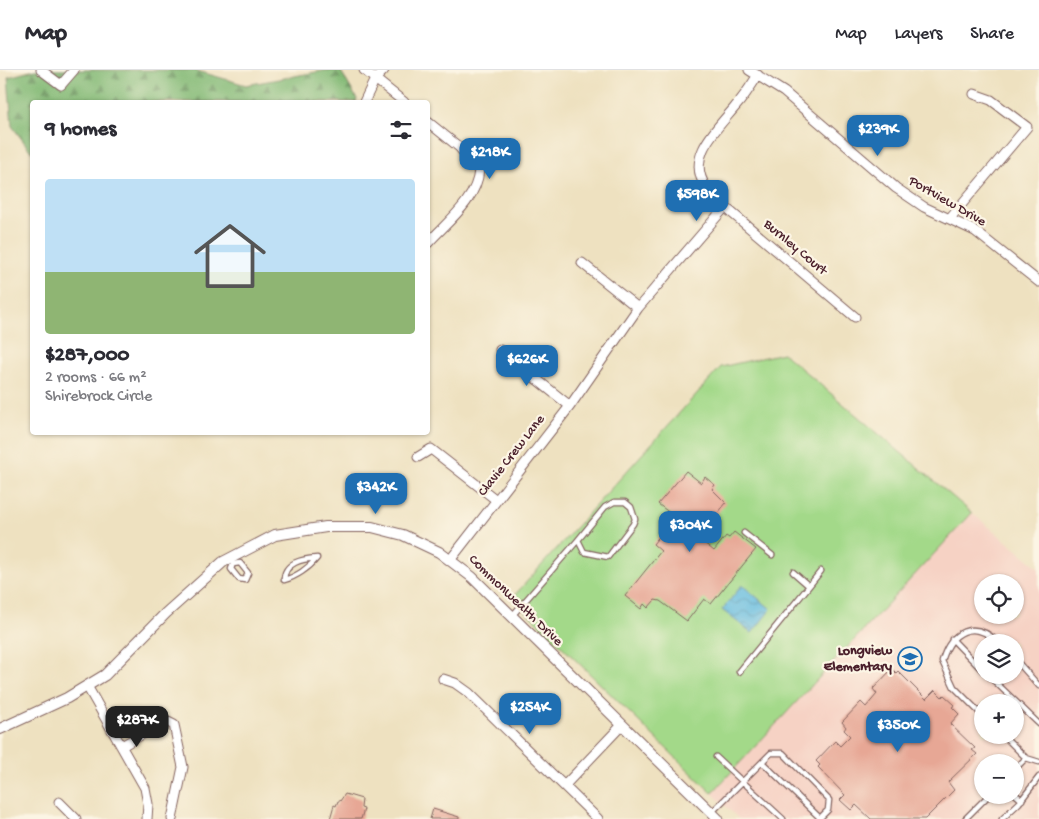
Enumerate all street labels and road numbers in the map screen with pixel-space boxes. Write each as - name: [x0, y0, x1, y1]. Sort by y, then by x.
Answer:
- street label: Portview Drive: [904, 172, 989, 231]
- street label: Burnley Court: [759, 216, 831, 280]
- street label: Clavie Crew Lane: [475, 411, 550, 500]
- street label: Commonwealth Drive: [464, 552, 566, 651]

